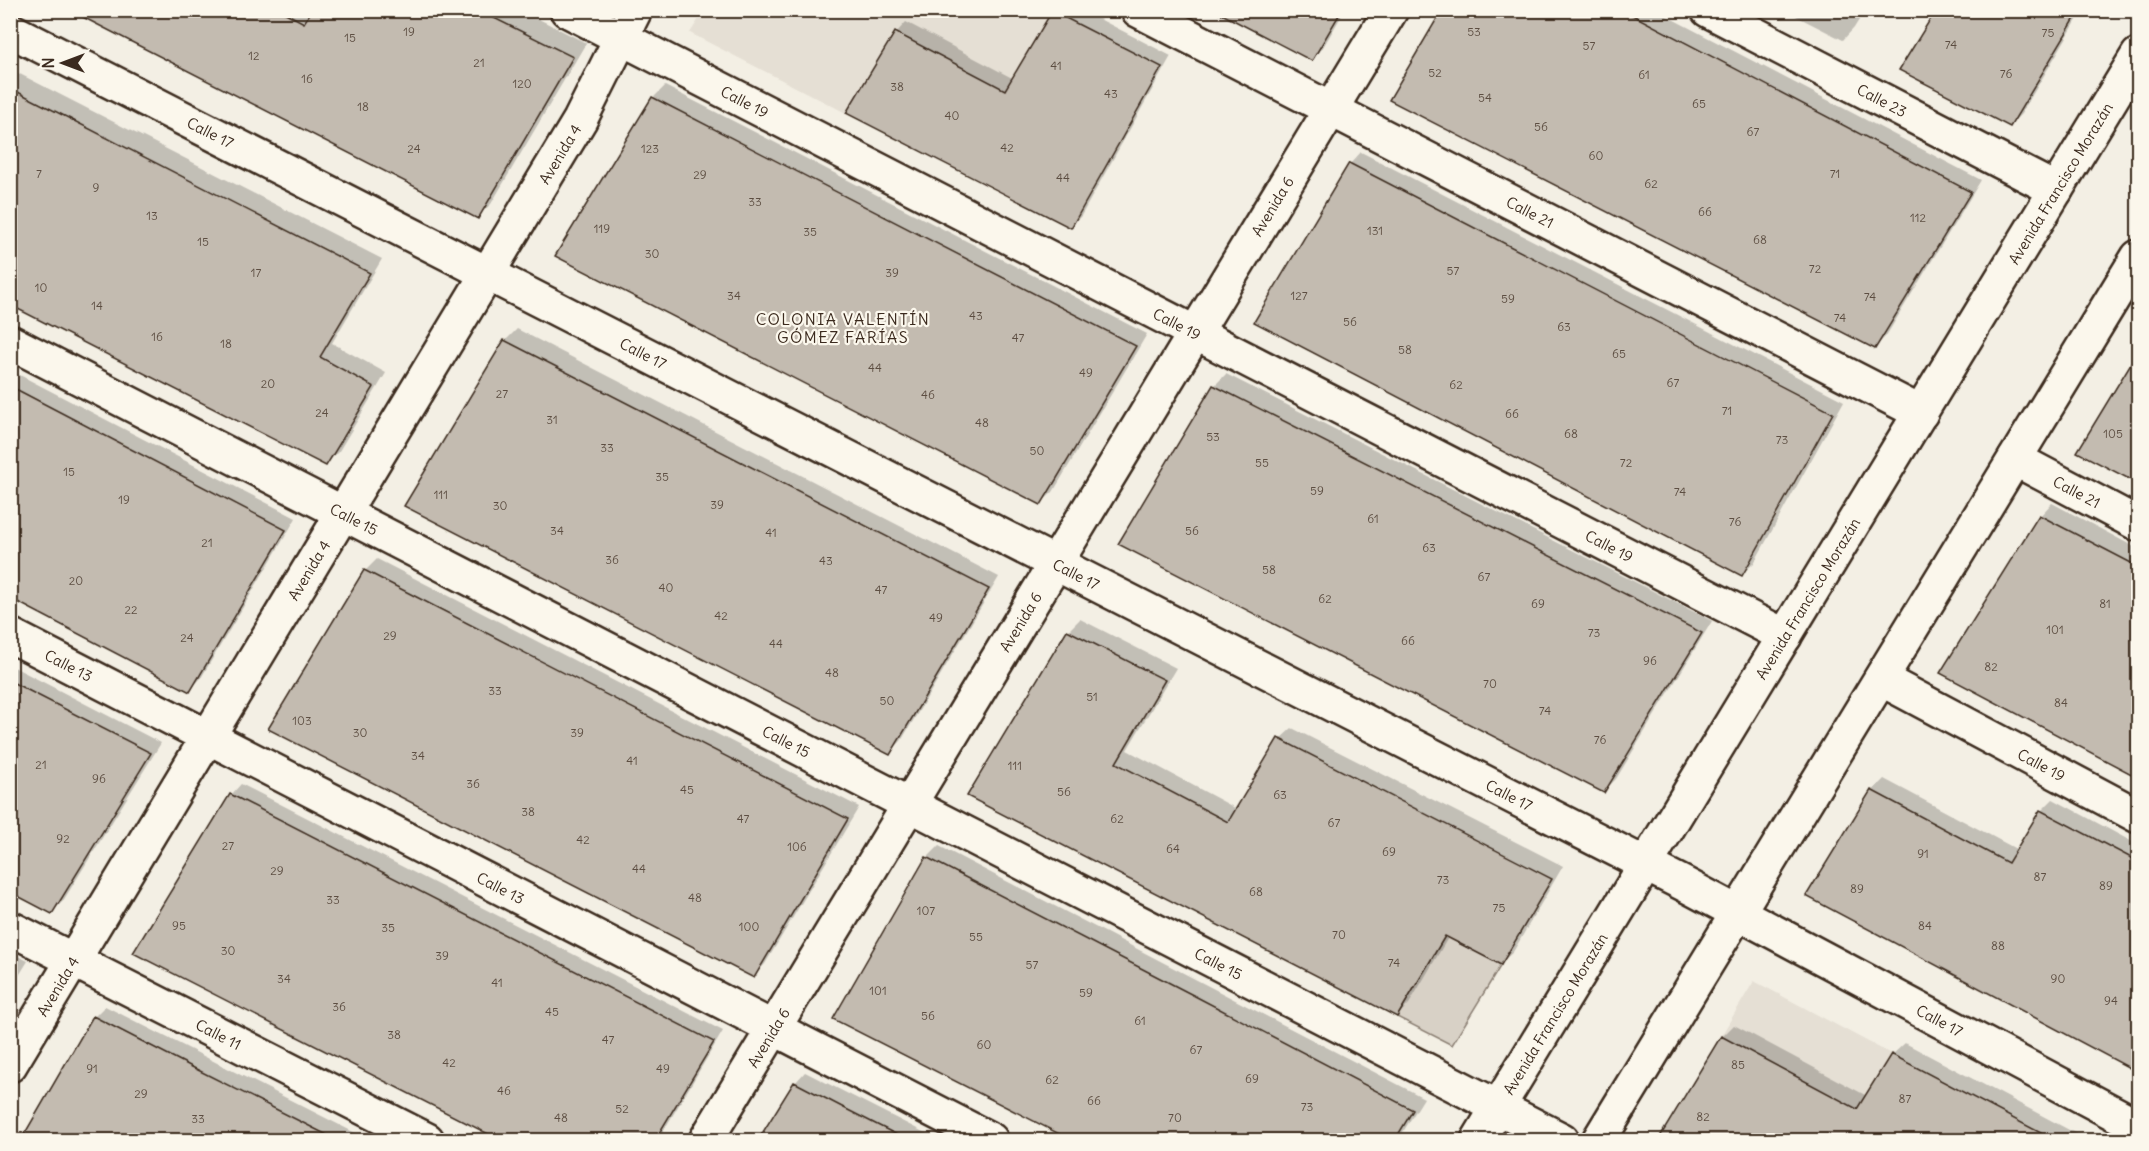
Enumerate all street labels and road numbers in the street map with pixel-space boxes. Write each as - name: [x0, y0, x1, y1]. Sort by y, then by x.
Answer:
- street label: Calle 23: [1854, 79, 1910, 121]
- street label: Calle 19: [718, 81, 772, 122]
- street label: Avenida Francisco Morazán: [2004, 99, 2117, 267]
- street label: Calle 17: [184, 112, 237, 152]
- street label: Avenida 4: [534, 120, 585, 187]
- street label: Avenida 6: [1247, 173, 1297, 240]
- street label: Calle 21: [1503, 192, 1557, 232]
- street label: Calle 19: [1150, 303, 1204, 344]
- street label: Calle 17: [617, 333, 670, 373]
- street label: Calle 21: [2050, 471, 2104, 512]
- street label: Calle 15: [327, 499, 381, 539]
- street label: Avenida Francisco Morazán: [1751, 514, 1864, 683]
- street label: Calle 19: [1582, 526, 1637, 566]
- street label: Avenida 4: [283, 536, 334, 604]
- street label: Calle 17: [1050, 554, 1103, 594]
- street label: Avenida 6: [995, 588, 1046, 655]
- street label: Calle 13: [42, 645, 96, 685]
- street label: Calle 15: [759, 721, 814, 761]
- street label: Calle 19: [2014, 744, 2069, 785]
- street label: Calle 17: [1483, 775, 1536, 815]
- street label: Calle 13: [474, 867, 528, 908]
- street label: Avenida Francisco Morazán: [1499, 929, 1611, 1098]
- street label: Calle 15: [1191, 943, 1246, 984]
- street label: Avenida 4: [32, 953, 83, 1020]
- street label: Calle 17: [1913, 1000, 1966, 1040]
- street label: Avenida 6: [743, 1004, 794, 1071]
- street label: Calle 11: [193, 1015, 245, 1054]

